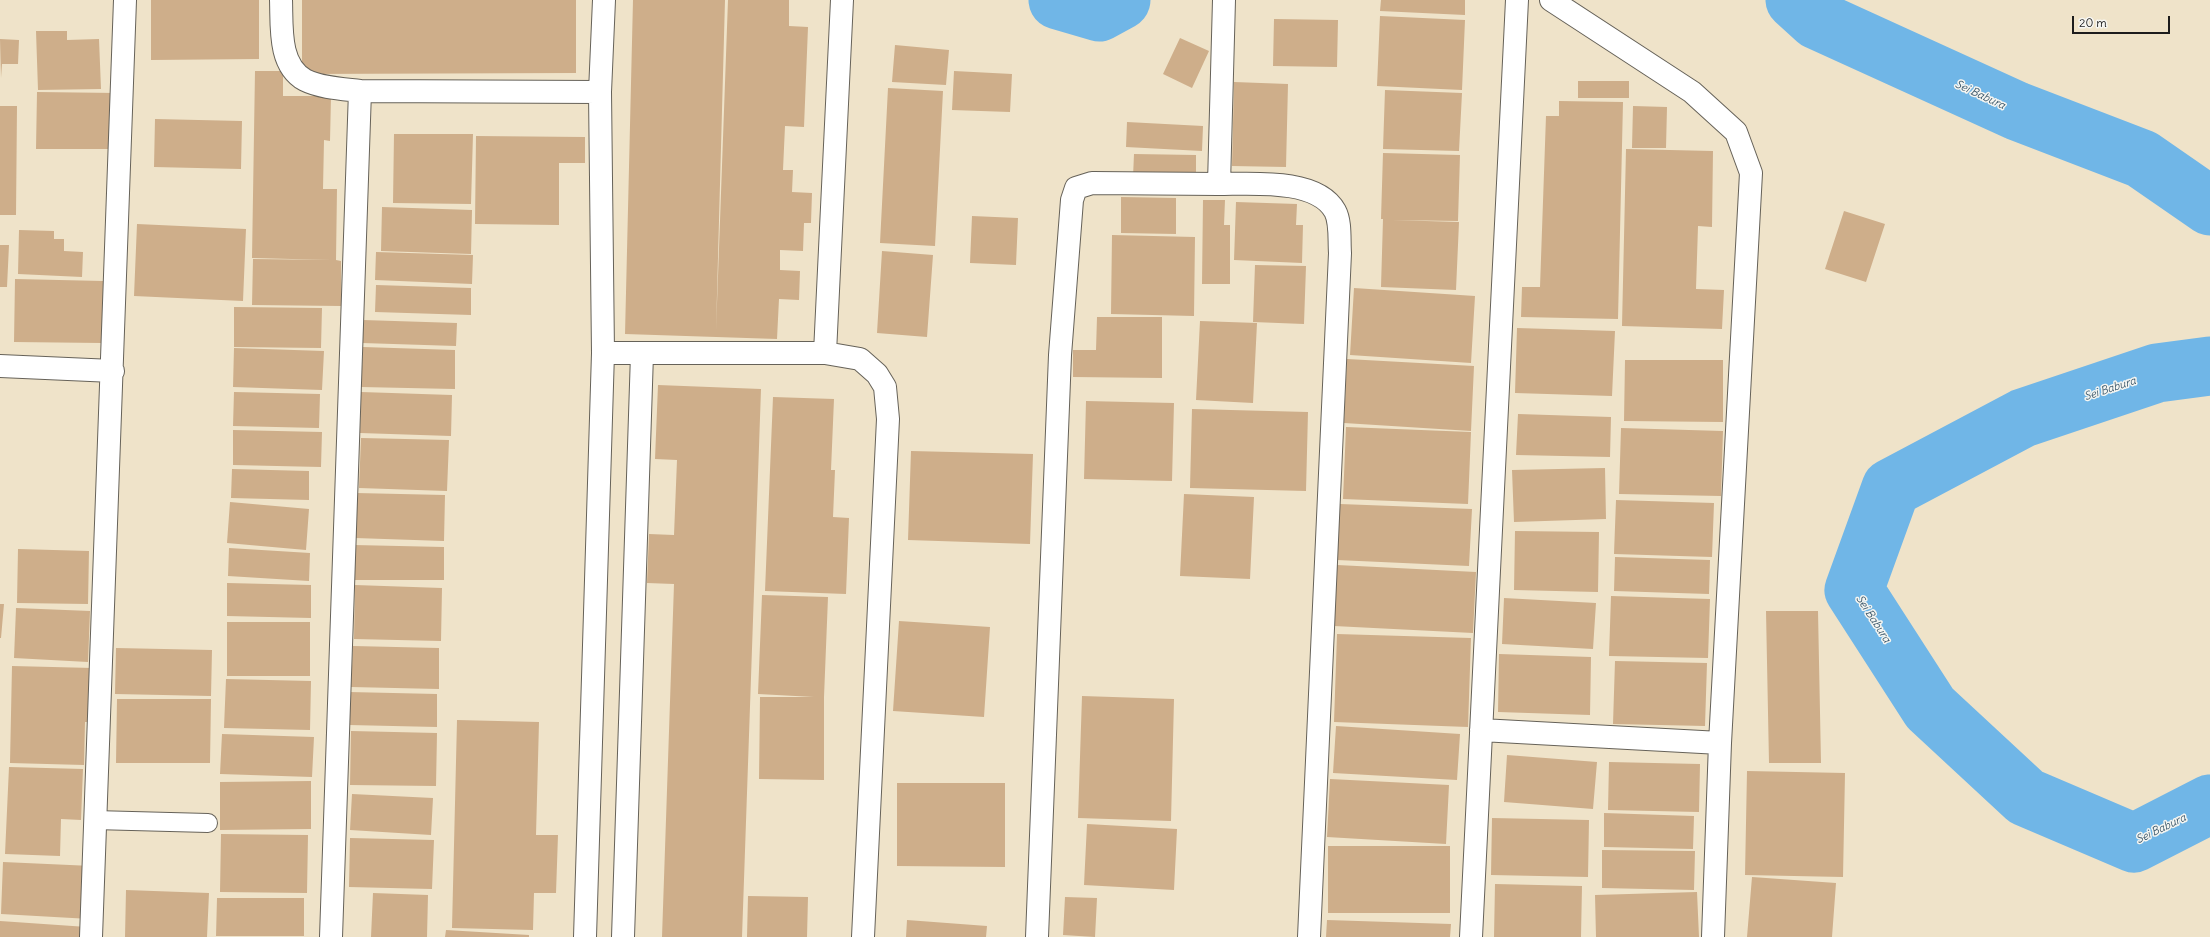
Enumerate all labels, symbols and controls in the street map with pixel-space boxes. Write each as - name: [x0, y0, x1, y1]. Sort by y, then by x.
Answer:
- scale bar: [2074, 8, 2172, 34]
- text: 20 m: [2079, 15, 2107, 30]
- water label: Sei Babura: [1953, 78, 2007, 112]
- water label: Sei Babura: [2082, 374, 2138, 404]
- water label: Sei Babura: [1853, 593, 1893, 645]
- water label: Sei Babura: [2134, 811, 2188, 847]

